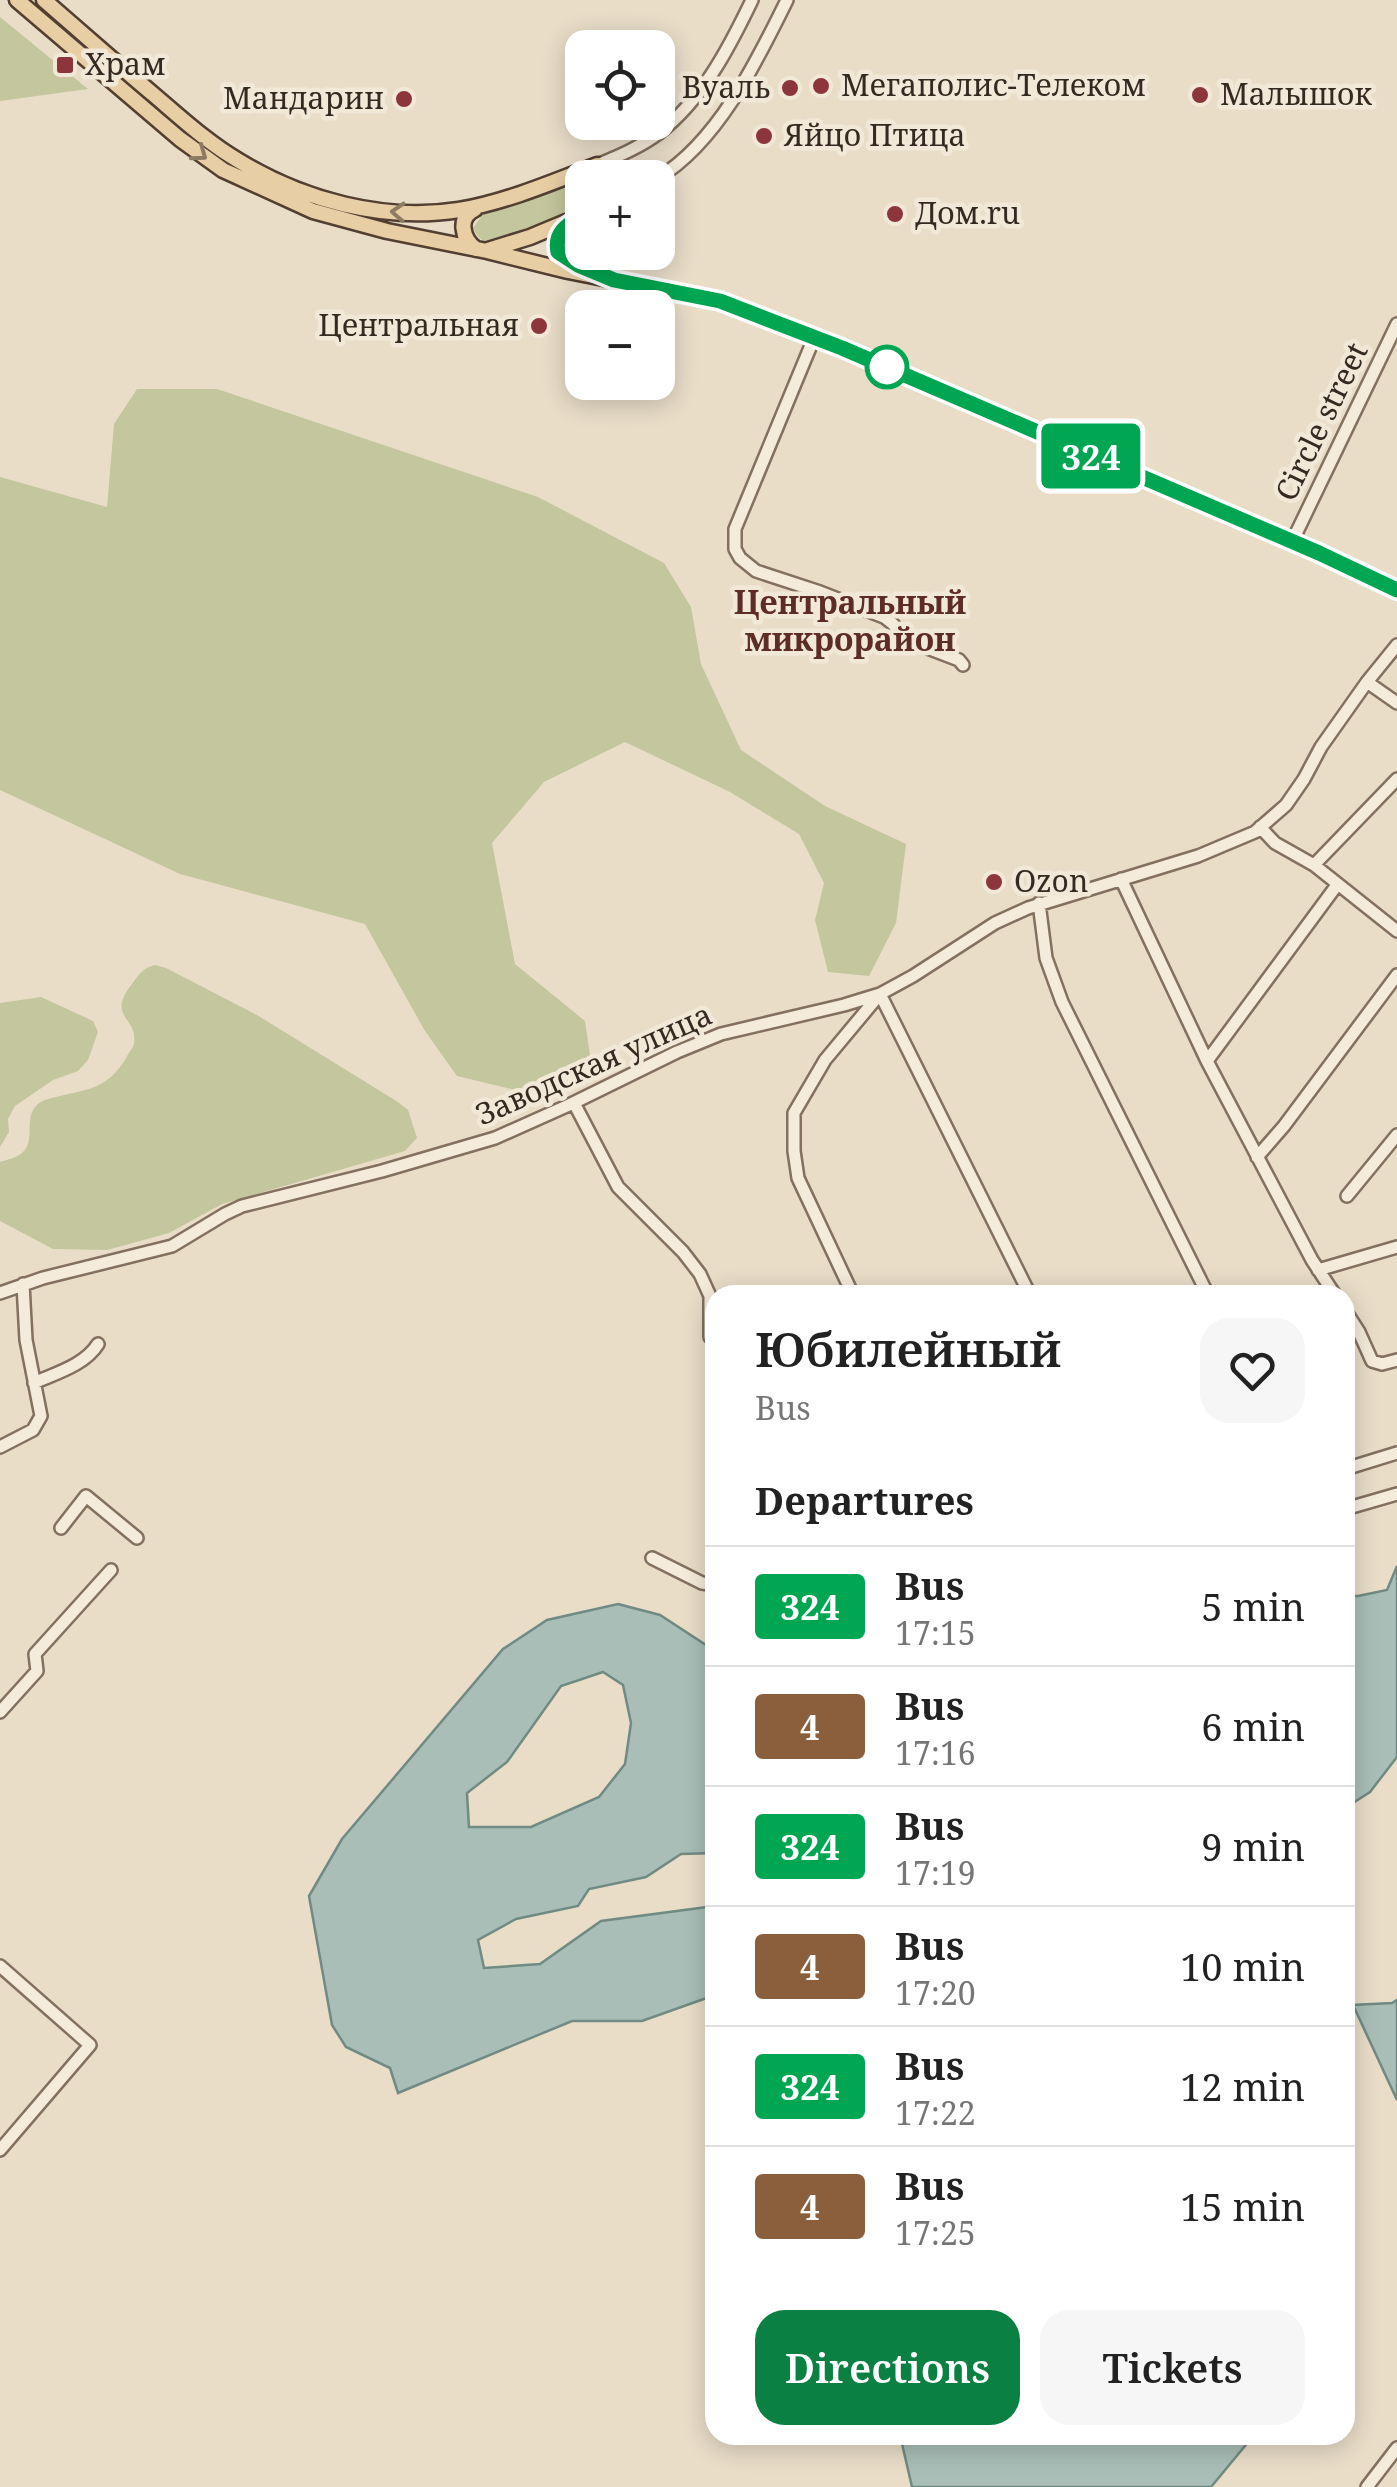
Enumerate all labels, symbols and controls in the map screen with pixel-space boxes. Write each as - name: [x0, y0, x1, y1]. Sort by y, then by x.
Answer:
- map controls: [565, 30, 675, 400]
- button: locate: [565, 30, 675, 140]
- place label: Храм: [85, 43, 166, 84]
- marker: Храм: [54, 54, 76, 76]
- place label: Мегаполис-Телеком: [841, 64, 1146, 105]
- place label: Вуаль: [682, 66, 770, 107]
- place label: Малышок: [1220, 73, 1372, 114]
- marker: Мегаполис-Телеком: [810, 75, 832, 97]
- place label: Мандарин: [223, 77, 384, 118]
- marker: Вуаль: [779, 77, 801, 99]
- marker: Малышок: [1189, 84, 1211, 106]
- marker: Мандарин: [393, 88, 415, 110]
- place label: Яйцо Птица: [783, 114, 966, 155]
- marker: Яйцо Птица: [753, 125, 775, 147]
- one-way arrow: [189, 142, 207, 159]
- button: +: [565, 160, 675, 270]
- place label: Дом.ru: [915, 192, 1020, 233]
- one-way arrow: [390, 202, 406, 223]
- marker: Дом.ru: [884, 203, 906, 225]
- button: −: [565, 290, 675, 400]
- place label: Центральная: [318, 304, 519, 345]
- marker: Центральная: [528, 315, 550, 337]
- street label: Circle street: [1265, 336, 1377, 507]
- unlabelled marker: [866, 346, 908, 388]
- line badge: 324: [1034, 424, 1148, 488]
- text: 324: [1061, 433, 1121, 480]
- district label: Центральный микрорайон: [734, 580, 967, 660]
- place label: Ozon: [1014, 860, 1088, 901]
- marker: Ozon: [983, 871, 1005, 893]
- street label: Заводская улица: [469, 993, 718, 1134]
- text: Юбилейный: [755, 1316, 1061, 1381]
- button: heart: [1200, 1318, 1305, 1423]
- text: Bus: [755, 1386, 811, 1429]
- text: Departures: [755, 1474, 974, 1526]
- text: Bus: [895, 1559, 964, 1611]
- text: 5 min: [1201, 1580, 1305, 1632]
- text: 324: [780, 1583, 840, 1630]
- text: 17:15: [895, 1611, 976, 1654]
- text: Bus: [895, 1679, 964, 1731]
- text: 6 min: [1201, 1700, 1305, 1752]
- text: 4: [800, 1703, 820, 1750]
- text: 17:16: [895, 1731, 976, 1774]
- text: Bus: [895, 1799, 964, 1851]
- text: 9 min: [1201, 1820, 1305, 1872]
- text: 324: [780, 1823, 840, 1870]
- text: 17:19: [895, 1851, 976, 1894]
- text: Bus: [895, 1919, 964, 1971]
- text: 10 min: [1180, 1940, 1305, 1992]
- text: 4: [800, 1943, 820, 1990]
- text: 17:20: [895, 1971, 976, 2014]
- text: Bus: [895, 2039, 964, 2091]
- text: 12 min: [1180, 2060, 1305, 2112]
- text: 324: [780, 2063, 840, 2110]
- text: 17:22: [895, 2091, 976, 2134]
- text: Bus: [895, 2159, 964, 2211]
- text: 15 min: [1180, 2180, 1305, 2232]
- text: 4: [800, 2183, 820, 2230]
- text: 17:25: [895, 2211, 976, 2254]
- button: Directions: [755, 2310, 1020, 2425]
- button: Tickets: [1040, 2310, 1305, 2425]

